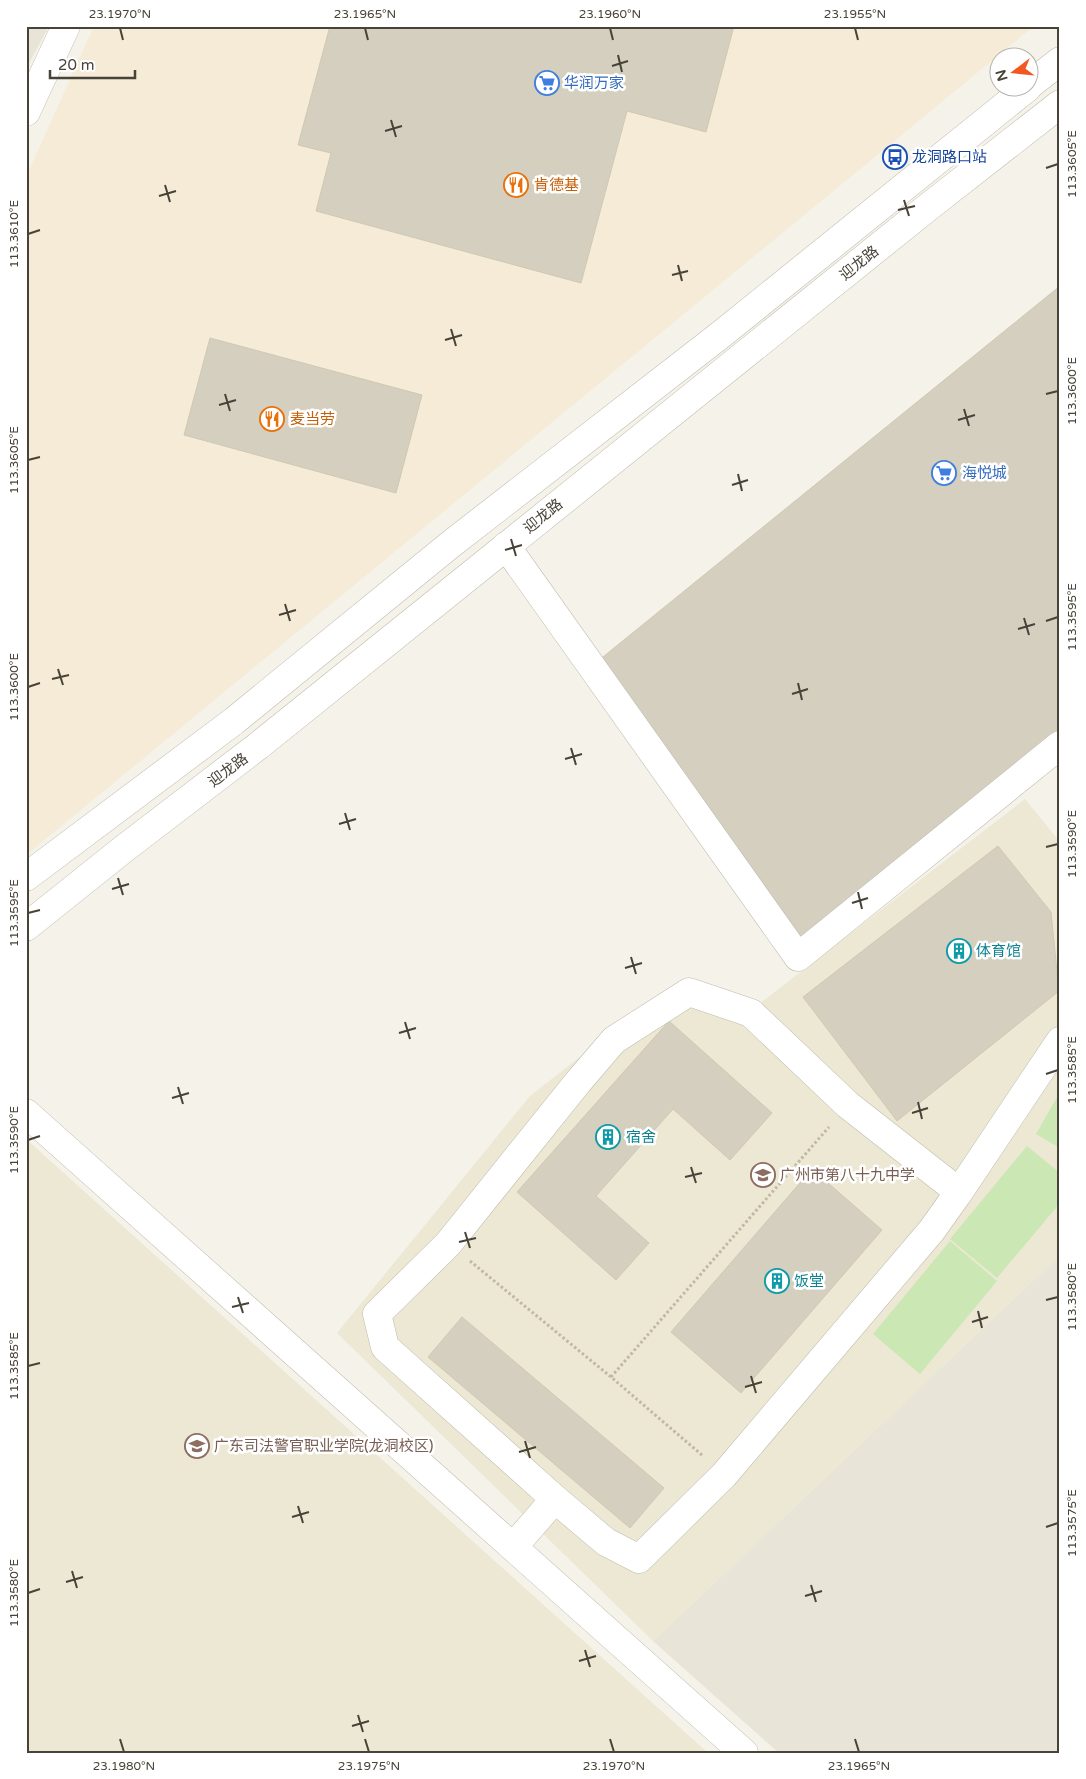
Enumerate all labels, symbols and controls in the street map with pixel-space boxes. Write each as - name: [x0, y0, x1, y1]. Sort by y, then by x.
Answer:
- text: 23.1970°N: [89, 7, 151, 21]
- text: 23.1965°N: [334, 7, 396, 21]
- text: 23.1960°N: [579, 7, 641, 21]
- text: 23.1955°N: [824, 7, 886, 21]
- scale bar: [50, 48, 135, 80]
- north arrow: [988, 48, 1038, 98]
- text: 20 m: [58, 56, 95, 74]
- text: N: [992, 68, 1012, 83]
- supermarket icon: 华润万家: [534, 70, 560, 96]
- place label: 华润万家: [564, 74, 624, 92]
- text: 113.3605°E: [1065, 130, 1079, 198]
- bus stop icon: 龙洞路口站: [882, 144, 908, 170]
- place label: 龙洞路口站: [912, 148, 987, 166]
- restaurant icon: 肯德基: [503, 172, 529, 198]
- place label: 肯德基: [534, 176, 579, 194]
- text: 113.3610°E: [7, 200, 21, 268]
- street label: 迎龙路: [836, 242, 882, 284]
- text: 113.3600°E: [1065, 357, 1079, 425]
- restaurant icon: 麦当劳: [259, 406, 285, 432]
- place label: 麦当劳: [290, 410, 335, 428]
- text: 113.3605°E: [7, 426, 21, 494]
- supermarket icon: 海悦城: [931, 460, 957, 486]
- place label: 海悦城: [962, 464, 1007, 482]
- street label: 迎龙路: [520, 495, 566, 537]
- text: 113.3595°E: [1065, 583, 1079, 651]
- text: 113.3600°E: [7, 653, 21, 721]
- street label: 迎龙路: [205, 749, 251, 791]
- text: 113.3590°E: [1065, 810, 1079, 878]
- text: 113.3595°E: [7, 879, 21, 947]
- building icon: 体育馆: [946, 938, 972, 964]
- place label: 体育馆: [976, 942, 1021, 960]
- text: 113.3585°E: [1065, 1036, 1079, 1104]
- text: 113.3590°E: [7, 1106, 21, 1174]
- building icon: 宿舍: [595, 1124, 621, 1150]
- place label: 宿舍: [626, 1128, 656, 1146]
- school or university icon: 广州市第八十九中学: [750, 1162, 776, 1188]
- place label: 广州市第八十九中学: [780, 1166, 915, 1184]
- text: 113.3580°E: [1065, 1263, 1079, 1331]
- building icon: 饭堂: [764, 1268, 790, 1294]
- place label: 饭堂: [794, 1272, 824, 1290]
- text: 113.3585°E: [7, 1332, 21, 1400]
- school or university icon: 广东司法警官职业学院(龙洞校区): [184, 1433, 210, 1459]
- place label: 广东司法警官职业学院(龙洞校区): [214, 1437, 433, 1455]
- text: 113.3575°E: [1065, 1489, 1079, 1557]
- text: 113.3580°E: [7, 1559, 21, 1627]
- text: 23.1980°N: [93, 1759, 155, 1773]
- text: 23.1975°N: [338, 1759, 400, 1773]
- text: 23.1970°N: [583, 1759, 645, 1773]
- text: 23.1965°N: [828, 1759, 890, 1773]

